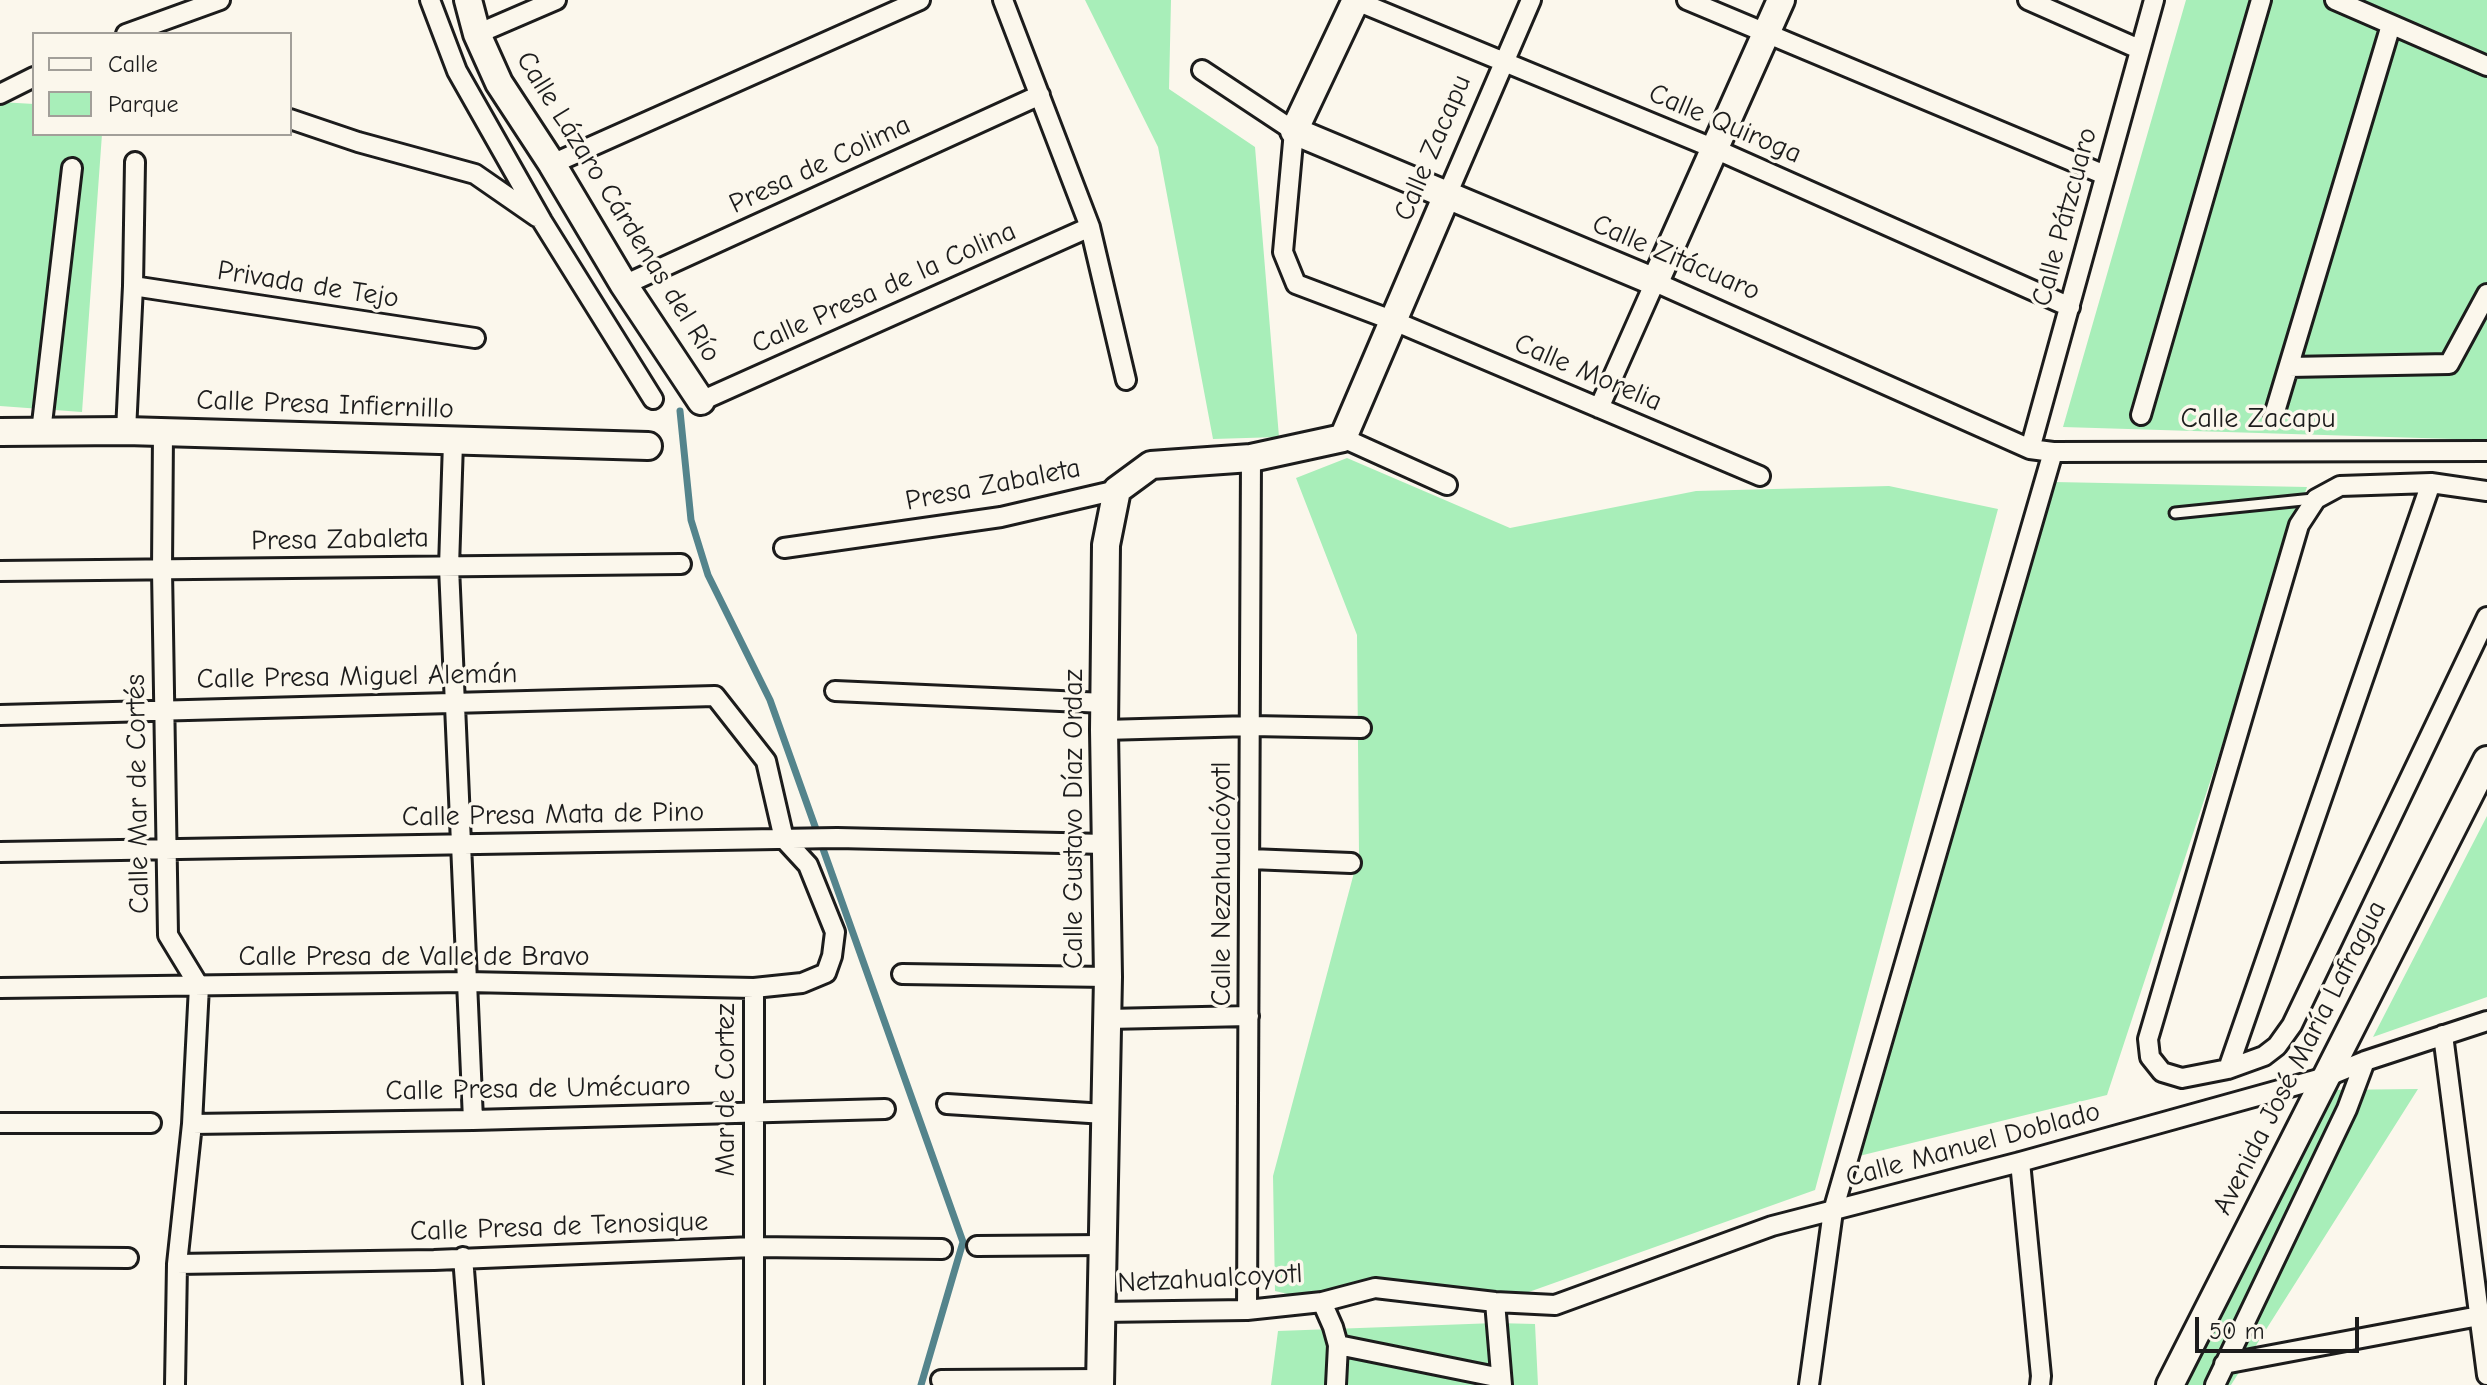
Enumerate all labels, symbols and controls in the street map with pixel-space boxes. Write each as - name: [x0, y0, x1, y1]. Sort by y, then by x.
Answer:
- legend: [32, 32, 292, 136]
- street label: Calle Lázaro Cárdenas del Río: [508, 45, 728, 369]
- text: Calle: [108, 50, 158, 78]
- street label: Calle Zacapu: [1387, 70, 1479, 226]
- street label: Calle Quiroga: [1644, 77, 1806, 171]
- text: Parque: [108, 90, 179, 118]
- street label: Presa de Colima: [724, 108, 916, 222]
- street label: Calle Pátzcuaro: [2025, 124, 2105, 310]
- street label: Calle Zitácuaro: [1587, 208, 1765, 308]
- street label: Calle Presa de la Colina: [747, 215, 1021, 361]
- street label: Privada de Tejo: [215, 254, 401, 316]
- street label: Calle Morelia: [1509, 327, 1667, 419]
- street label: Calle Presa Infiernillo: [196, 384, 454, 426]
- street label: Calle Zacapu: [2180, 402, 2336, 436]
- street label: Presa Zabaleta: [903, 452, 1083, 518]
- street label: Presa Zabaleta: [251, 522, 429, 558]
- street label: Calle Presa Miguel Alemán: [196, 657, 518, 697]
- street label: Calle Gustavo Díaz Ordaz: [1057, 669, 1091, 969]
- street label: Calle Mar de Cortés: [119, 674, 157, 914]
- street label: Calle Nezahualcóyotl: [1205, 762, 1239, 1006]
- street label: Calle Presa Mata de Pino: [402, 796, 704, 834]
- street label: Avenida José María Lafragua: [2206, 895, 2394, 1221]
- street label: Calle Presa de Valle de Bravo: [238, 940, 590, 974]
- street label: Mar de Cortez: [709, 1003, 743, 1177]
- street label: Calle Presa de Umécuaro: [385, 1070, 691, 1108]
- street label: Calle Manuel Doblado: [1842, 1095, 2104, 1195]
- street label: Calle Presa de Tenosique: [409, 1205, 709, 1249]
- street label: Netzahualcoyotl: [1117, 1257, 1303, 1301]
- scale bar: [2199, 1301, 2363, 1351]
- text: 50 m: [2209, 1317, 2265, 1345]

